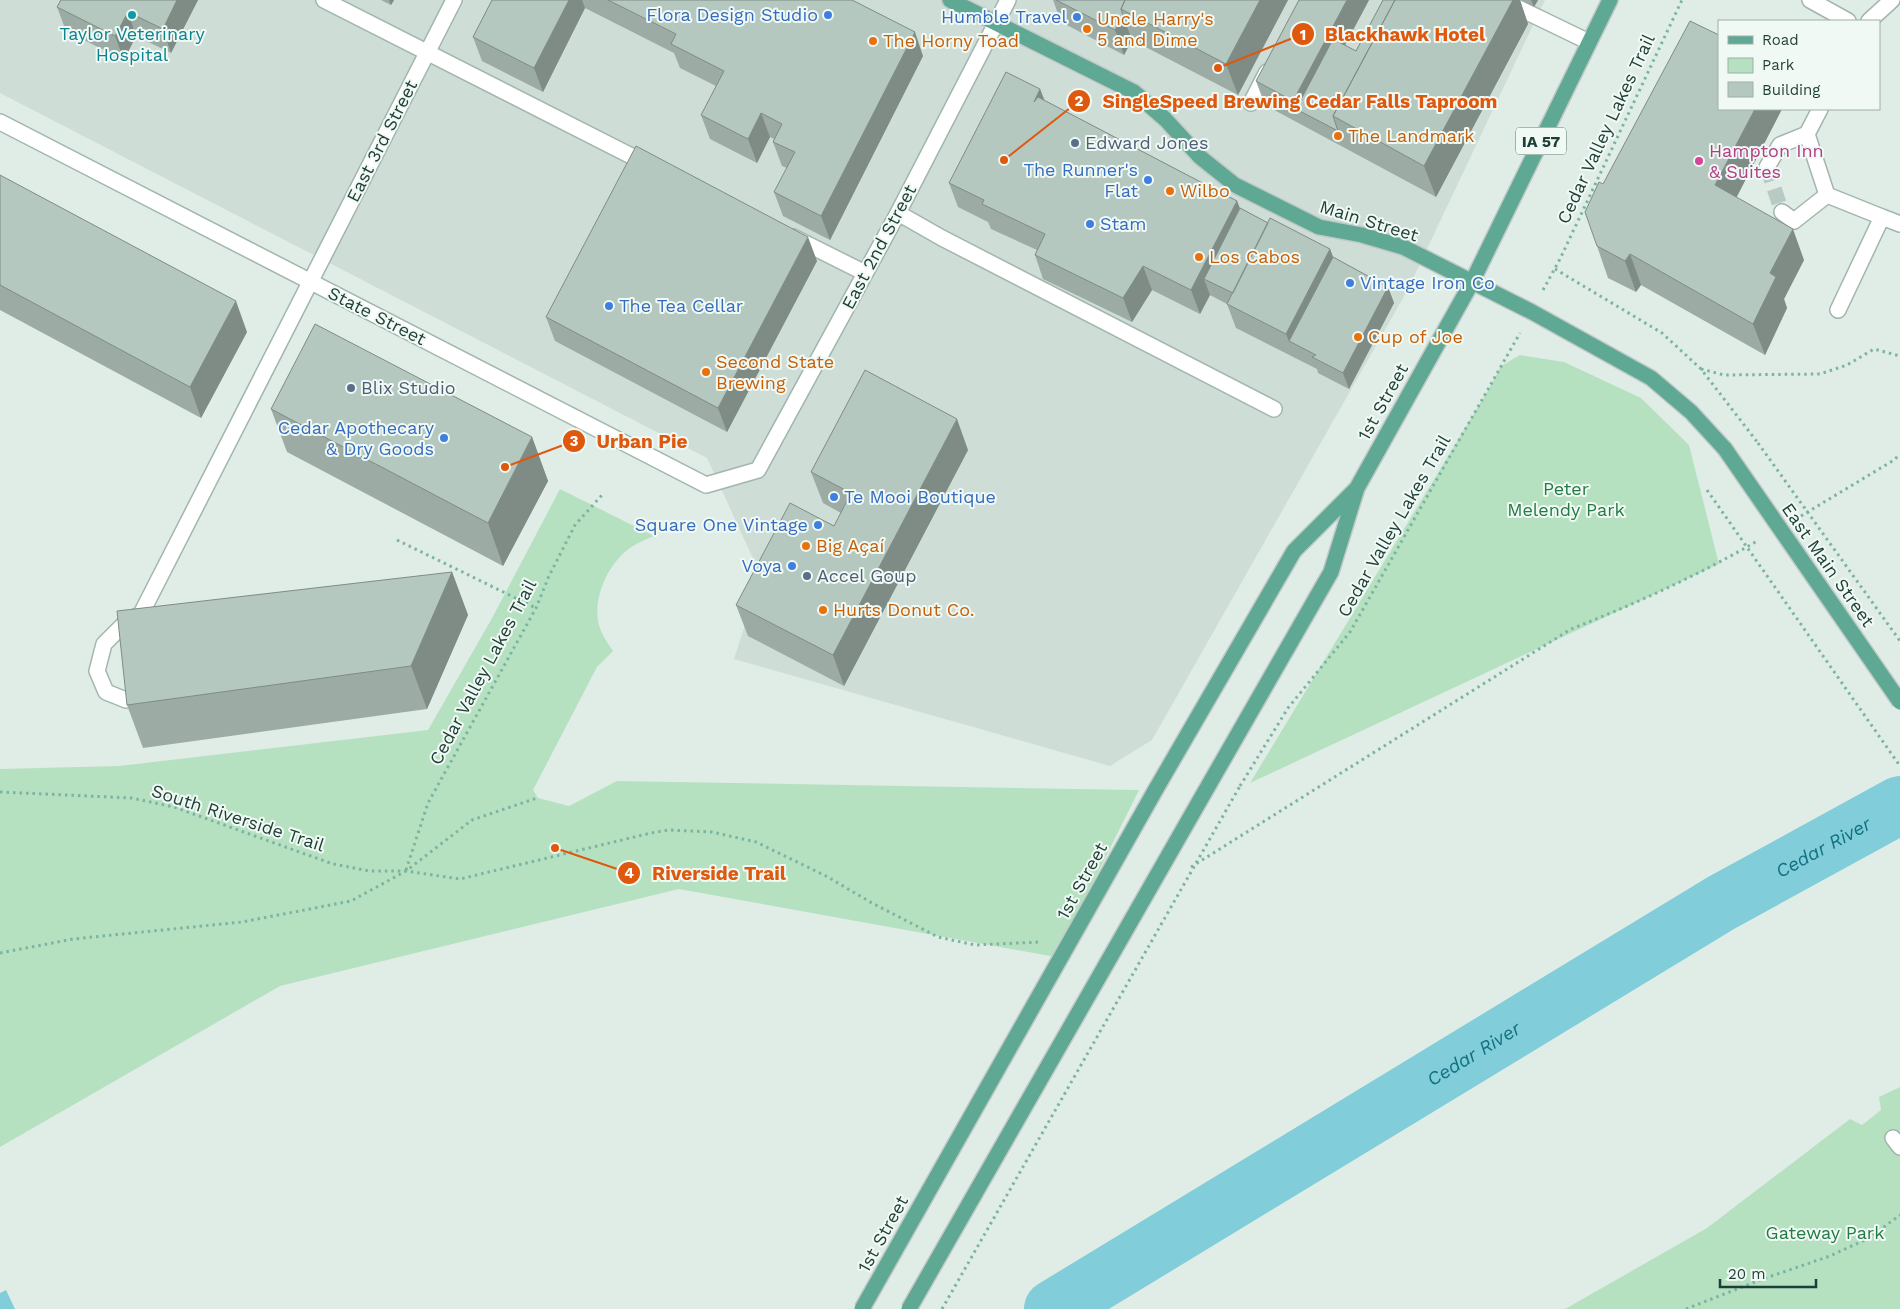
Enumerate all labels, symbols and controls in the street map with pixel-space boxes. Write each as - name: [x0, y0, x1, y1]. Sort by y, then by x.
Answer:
- place label: Flora Design Studio: [646, 4, 818, 25]
- place label: Humble Travel: [941, 6, 1067, 27]
- place label: Uncle Harry's 5 and Dime: [1097, 8, 1214, 50]
- marker: Taylor Veterinary Hospital: [126, 9, 138, 21]
- marker: Flora Design Studio: [822, 9, 834, 21]
- marker: Humble Travel: [1071, 11, 1083, 23]
- callout: Blackhawk Hotel: [1290, 17, 1496, 51]
- legend: [1718, 20, 1880, 110]
- place label: Taylor Veterinary Hospital: [59, 23, 206, 65]
- marker: Uncle Harry's 5 and Dime: [1081, 23, 1093, 35]
- text: Blackhawk Hotel: [1325, 23, 1486, 46]
- text: 1: [1300, 26, 1306, 44]
- place label: The Horny Toad: [883, 30, 1019, 51]
- street label: Cedar Valley Lakes Trail: [1552, 30, 1659, 227]
- text: Road: [1762, 31, 1799, 49]
- marker: The Horny Toad: [867, 35, 879, 47]
- text: Park: [1762, 56, 1795, 74]
- street label: East 3rd Street: [342, 76, 422, 205]
- text: Building: [1762, 81, 1820, 99]
- callout: SingleSpeed Brewing Cedar Falls Taproom: [1067, 84, 1507, 118]
- text: SingleSpeed Brewing Cedar Falls Taproom: [1102, 90, 1498, 113]
- text: 2: [1075, 92, 1084, 110]
- place label: The Landmark: [1348, 125, 1474, 146]
- road number: IA 57: [1516, 128, 1566, 154]
- marker: The Landmark: [1332, 130, 1344, 142]
- place label: Edward Jones: [1085, 132, 1208, 153]
- marker: Edward Jones: [1069, 137, 1081, 149]
- place label: Hampton Inn & Suites: [1709, 140, 1824, 182]
- marker: Hampton Inn & Suites: [1693, 155, 1705, 167]
- place label: The Runner's Flat: [1023, 159, 1138, 201]
- marker: The Runner's Flat: [1142, 174, 1154, 186]
- street label: East 2nd Street: [837, 180, 920, 313]
- place label: Wilbo: [1180, 180, 1230, 201]
- marker: Wilbo: [1164, 185, 1176, 197]
- street label: Main Street: [1317, 196, 1421, 246]
- place label: Stam: [1100, 213, 1146, 234]
- marker: Stam: [1084, 218, 1096, 230]
- place label: Los Cabos: [1209, 246, 1300, 267]
- marker: Los Cabos: [1193, 251, 1205, 263]
- place label: Vintage Iron Co: [1360, 272, 1495, 293]
- marker: Vintage Iron Co: [1344, 277, 1356, 289]
- street label: State Street: [325, 282, 430, 349]
- place label: The Tea Cellar: [619, 295, 743, 316]
- marker: The Tea Cellar: [603, 300, 615, 312]
- place label: Cup of Joe: [1368, 326, 1463, 347]
- marker: Cup of Joe: [1352, 331, 1364, 343]
- place label: Second State Brewing: [716, 351, 834, 393]
- street label: 1st Street: [1353, 359, 1412, 444]
- marker: Second State Brewing: [700, 366, 712, 378]
- place label: Blix Studio: [361, 377, 455, 398]
- marker: Blix Studio: [345, 382, 357, 394]
- place label: Cedar Apothecary & Dry Goods: [278, 417, 435, 459]
- callout: Urban Pie: [562, 424, 697, 458]
- text: Urban Pie: [597, 430, 687, 453]
- street label: Cedar Valley Lakes Trail: [1333, 430, 1455, 621]
- marker: Cedar Apothecary & Dry Goods: [438, 432, 450, 444]
- text: 3: [570, 432, 579, 450]
- park label: Peter Melendy Park: [1507, 478, 1625, 520]
- place label: Te Mooi Boutique: [844, 486, 996, 507]
- marker: Te Mooi Boutique: [828, 491, 840, 503]
- street label: East Main Street: [1778, 499, 1879, 631]
- place label: Square One Vintage: [635, 514, 808, 535]
- marker: Square One Vintage: [812, 519, 824, 531]
- place label: Big Açaí: [816, 535, 885, 556]
- marker: Big Açaí: [800, 540, 812, 552]
- place label: Voya: [741, 555, 782, 576]
- marker: Voya: [786, 560, 798, 572]
- place label: Accel Goup: [817, 565, 917, 586]
- marker: Accel Goup: [801, 570, 813, 582]
- street label: Cedar Valley Lakes Trail: [425, 575, 541, 768]
- place label: Hurts Donut Co.: [833, 599, 974, 620]
- marker: Hurts Donut Co.: [817, 604, 829, 616]
- street label: South Riverside Trail: [149, 780, 328, 856]
- water label: Cedar River: [1772, 812, 1875, 883]
- street label: 1st Street: [1052, 838, 1111, 923]
- callout: Riverside Trail: [616, 856, 796, 890]
- text: Riverside Trail: [652, 862, 787, 885]
- text: 4: [624, 864, 634, 882]
- water label: Cedar River: [1423, 1016, 1525, 1091]
- street label: 1st Street: [853, 1191, 912, 1276]
- park label: Gateway Park: [1766, 1222, 1884, 1243]
- scale bar: [1720, 1256, 1816, 1288]
- text: 20 m: [1728, 1265, 1766, 1283]

